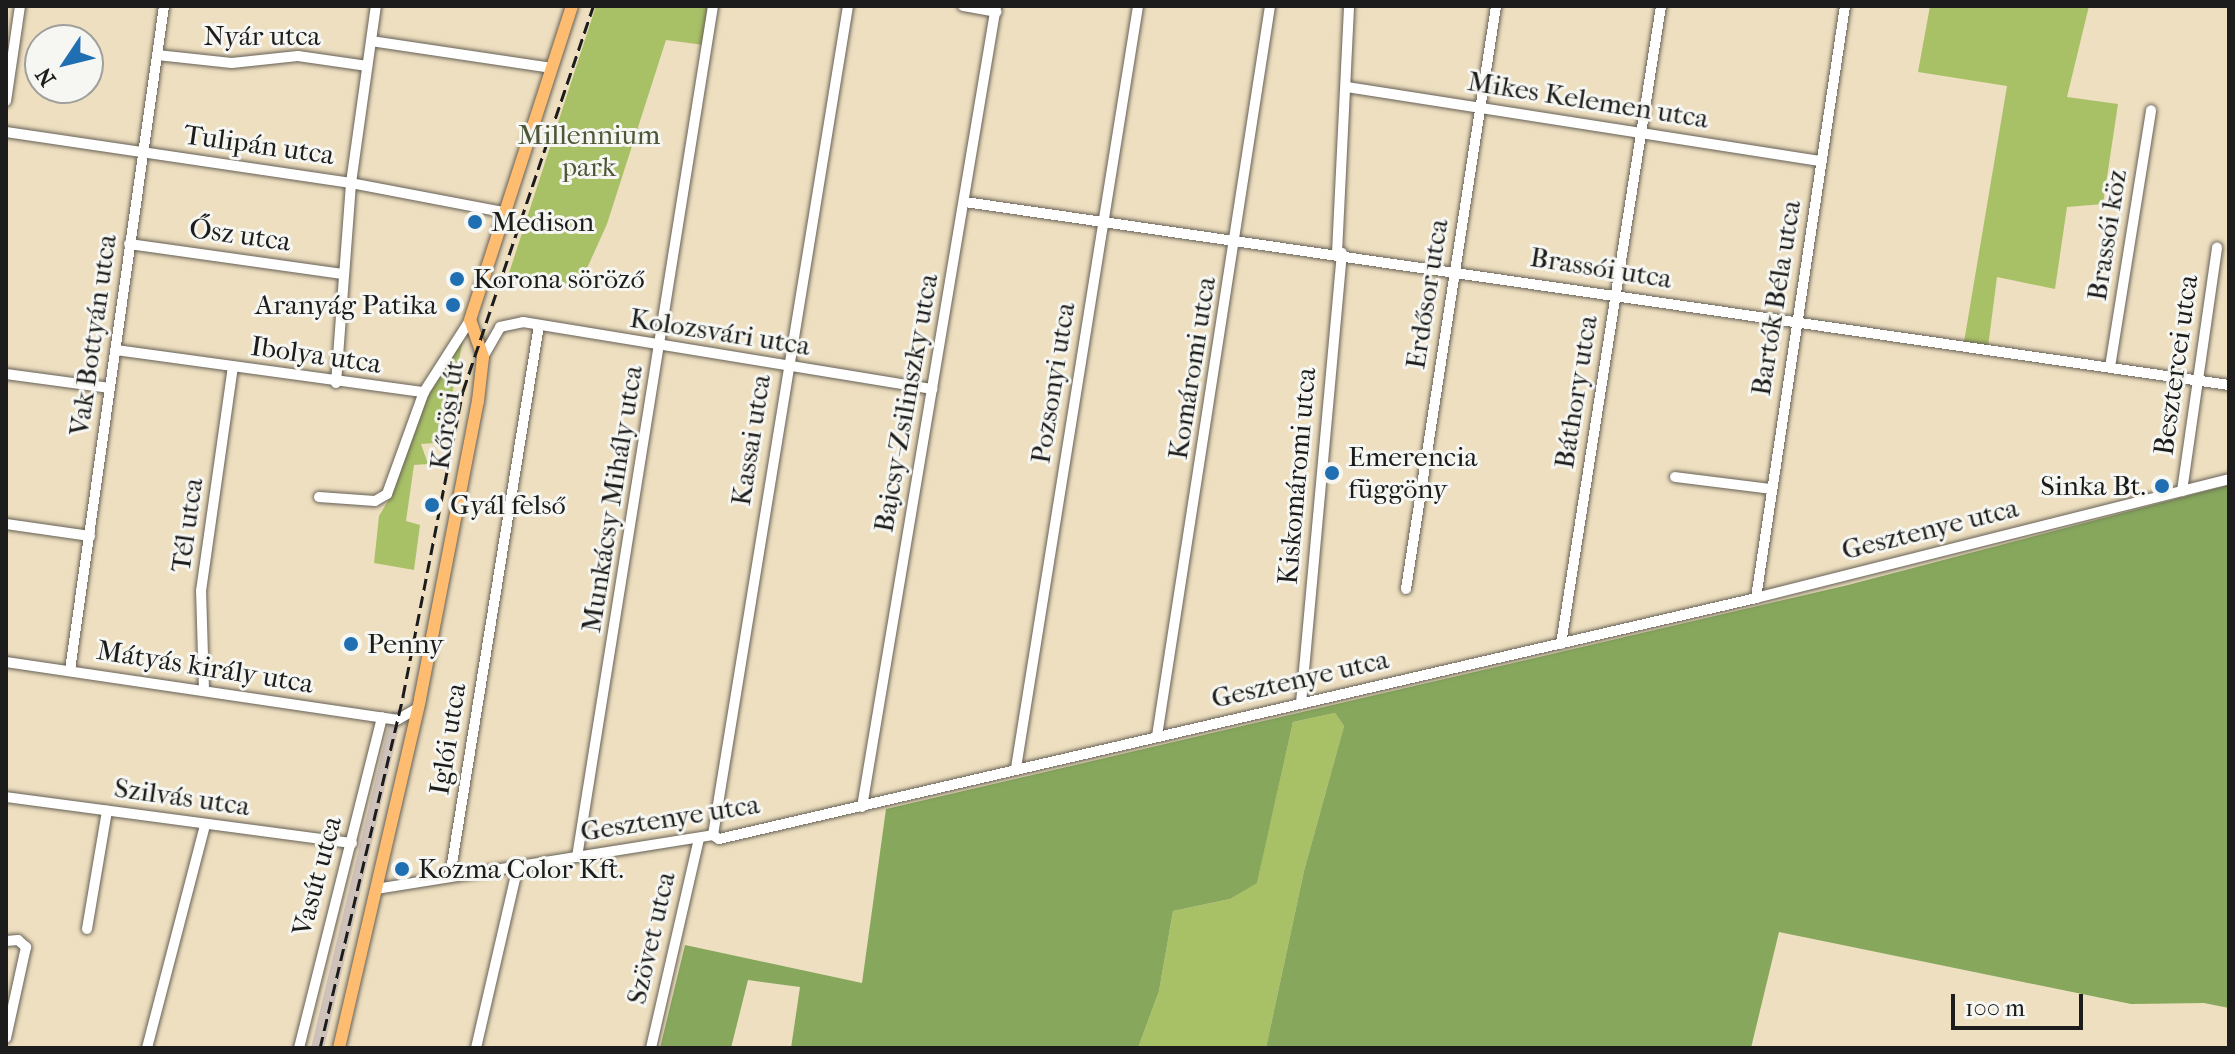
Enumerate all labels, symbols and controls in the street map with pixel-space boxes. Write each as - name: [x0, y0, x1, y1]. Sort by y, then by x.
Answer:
- street label: Nyár utca: [203, 19, 321, 53]
- north arrow: [24, 24, 104, 104]
- text: N: [31, 62, 61, 91]
- street label: Mikes Kelemen utca: [1465, 64, 1711, 136]
- street label: Tulipán utca: [182, 118, 336, 172]
- park label: Millennium park: [518, 118, 660, 184]
- street label: Brassói köz: [2080, 167, 2134, 303]
- street label: Bartók Béla utca: [1744, 198, 1808, 398]
- place label: Medison: [491, 205, 594, 239]
- street label: Ősz utca: [187, 211, 293, 259]
- marker: Medison: [466, 213, 484, 231]
- street label: Erdősor utca: [1399, 217, 1455, 371]
- street label: Vak Bottyán utca: [62, 232, 124, 438]
- street label: Brassói utca: [1528, 240, 1674, 296]
- place label: Korona söröző: [473, 262, 645, 296]
- marker: Korona söröző: [448, 270, 466, 288]
- street label: Bajcsy-Zsilinszky utca: [867, 271, 945, 535]
- street label: Besztercei utca: [2147, 273, 2205, 457]
- street label: Komáromi utca: [1161, 274, 1223, 462]
- place label: Aranyág Patika: [255, 288, 437, 322]
- marker: Aranyág Patika: [444, 296, 462, 314]
- street label: Pozsonyi utca: [1024, 300, 1082, 466]
- street label: Kolozsvári utca: [627, 301, 813, 363]
- street label: Báthory utca: [1547, 313, 1605, 471]
- street label: Ibolya utca: [249, 329, 383, 381]
- street label: Kőrösi út: [423, 358, 471, 472]
- street label: Munkácsy Mihály utca: [574, 363, 650, 635]
- street label: Kiskomáromi utca: [1271, 366, 1323, 586]
- street label: Kassai utca: [724, 372, 778, 508]
- place label: Emerencia függöny: [1348, 440, 1477, 506]
- marker: Emerencia függöny: [1323, 464, 1341, 482]
- place label: Sinka Bt.: [2040, 469, 2146, 503]
- street label: Tél utca: [164, 476, 210, 574]
- marker: Sinka Bt.: [2153, 477, 2171, 495]
- place label: Gyál felső: [450, 488, 566, 522]
- street label: Gesztenye utca: [1838, 491, 2022, 567]
- marker: Gyál felső: [421, 494, 443, 516]
- place label: Penny: [367, 627, 444, 661]
- street label: Mátyás király utca: [94, 633, 316, 701]
- marker: Penny: [342, 635, 360, 653]
- street label: Gesztenye utca: [1208, 642, 1392, 716]
- street label: Iglói utca: [423, 681, 473, 797]
- street label: Szilvás utca: [112, 771, 252, 823]
- street label: Gesztenye utca: [578, 787, 762, 849]
- street label: Vasút utca: [285, 812, 349, 940]
- place label: Kozma Color Kft.: [418, 852, 624, 886]
- marker: Kozma Color Kft.: [393, 860, 411, 878]
- street label: Szövet utca: [619, 869, 683, 1007]
- scale bar: [1955, 978, 2087, 1028]
- text: 100 m: [1965, 994, 2025, 1022]

